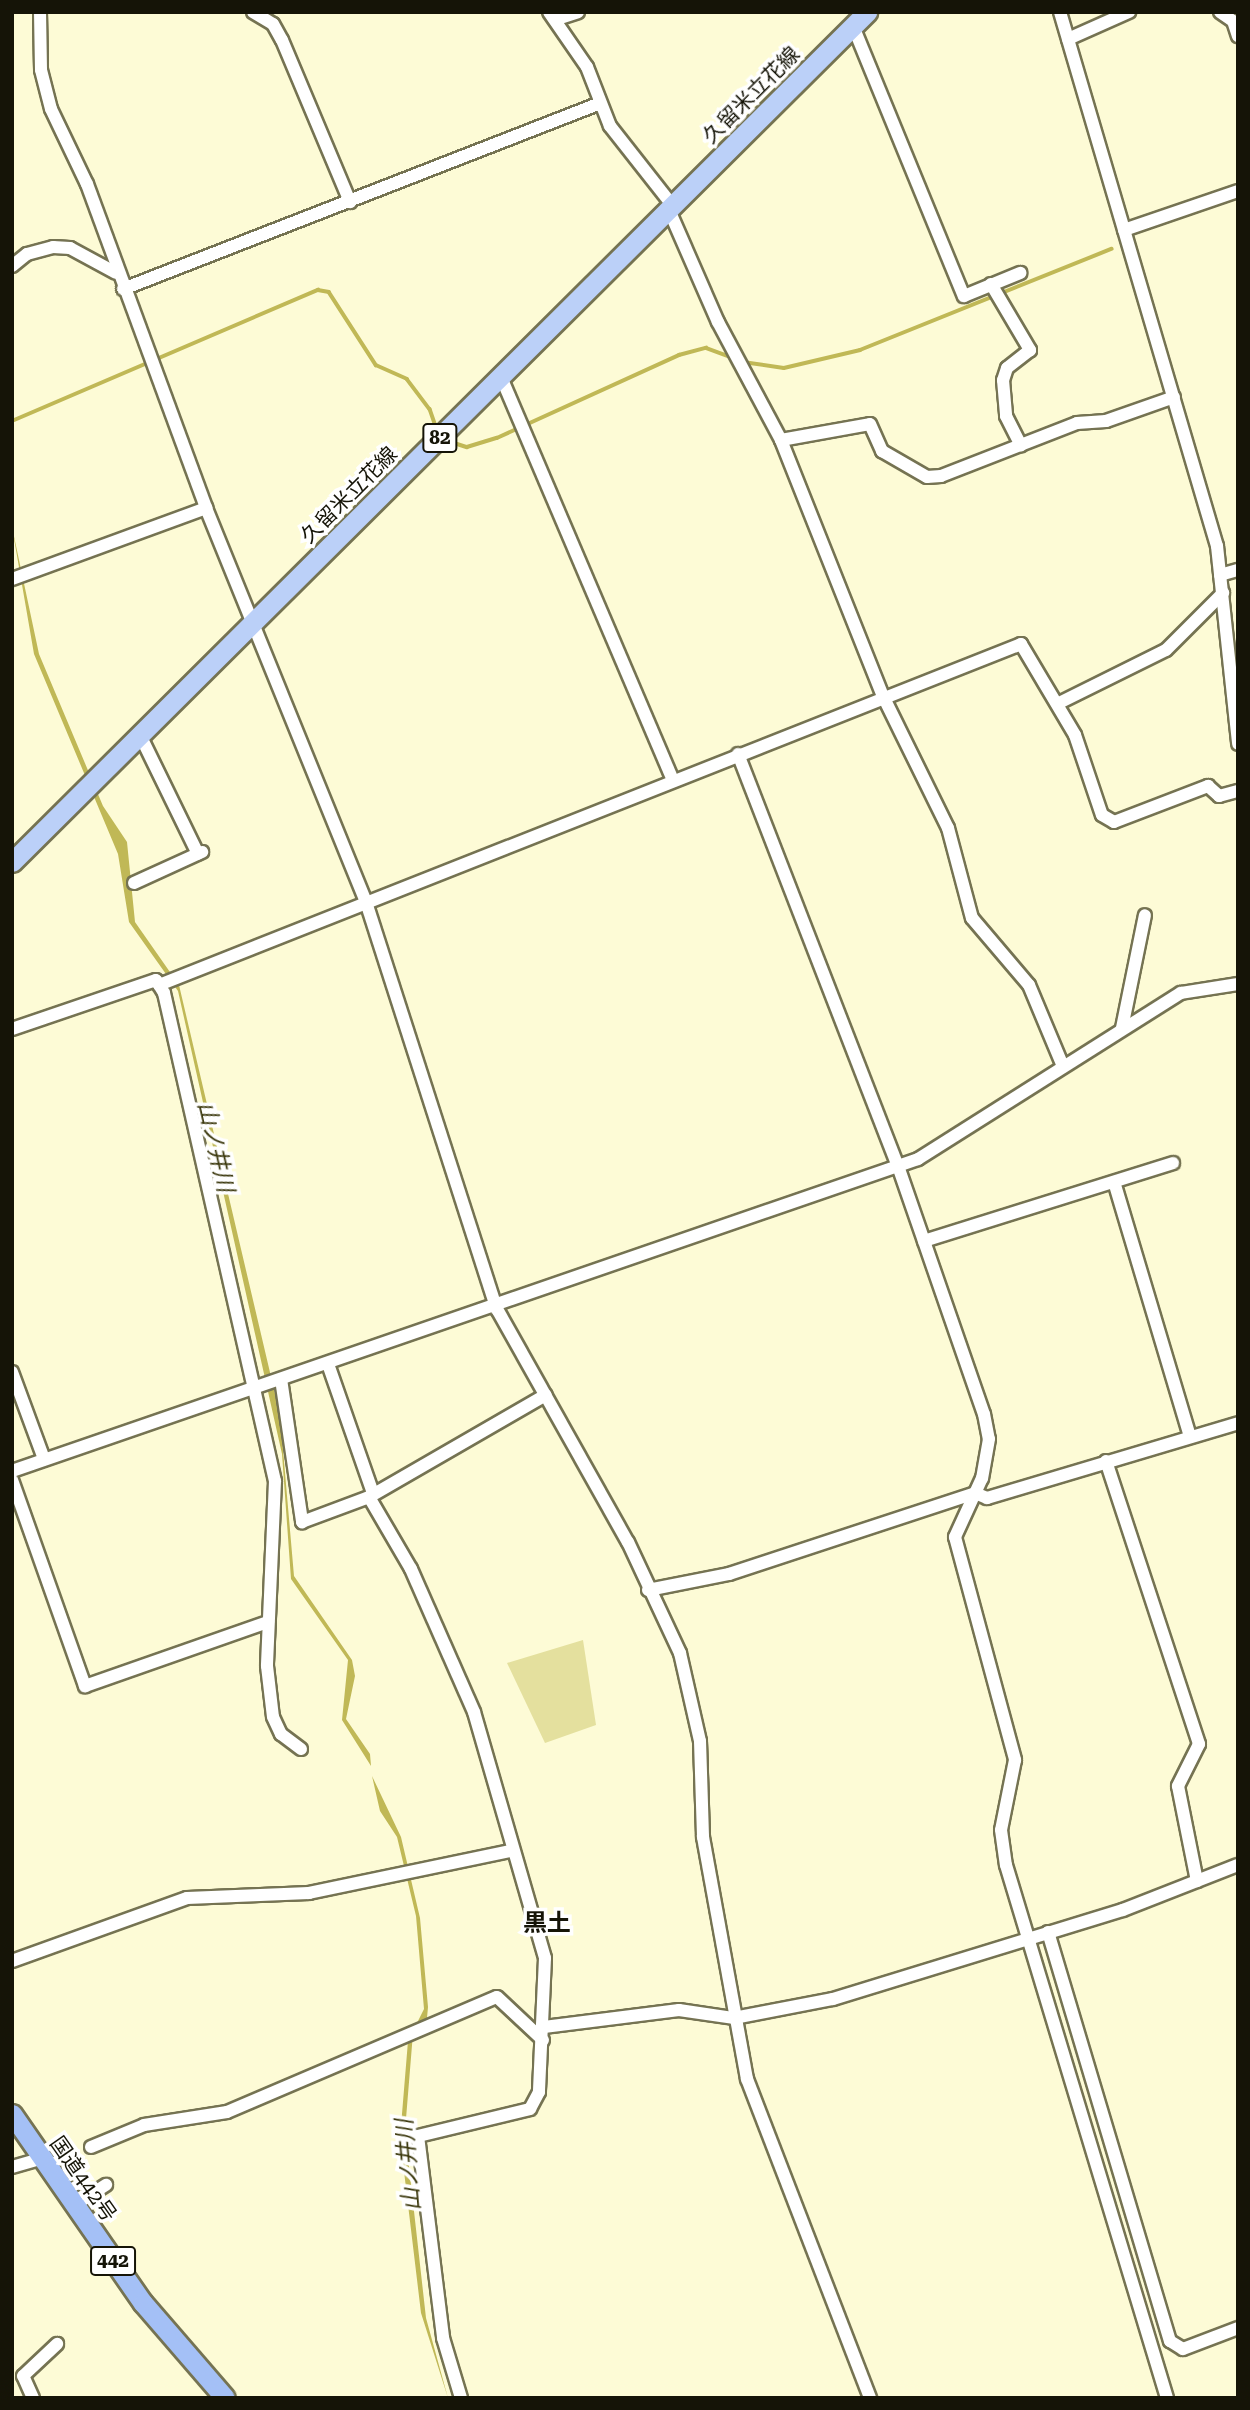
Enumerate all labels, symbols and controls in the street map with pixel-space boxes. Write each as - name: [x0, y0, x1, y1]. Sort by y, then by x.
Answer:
- street label: 久留米立花線: [698, 42, 804, 148]
- road number: 82: [421, 422, 459, 453]
- street label: 久留米立花線: [296, 442, 402, 548]
- water label: 山ノ井川: [191, 1099, 239, 1195]
- district label: 黒土: [523, 1910, 571, 1938]
- water label: 山ノ井川: [391, 2118, 427, 2212]
- street label: 国道442号: [44, 2132, 122, 2226]
- road number: 442: [88, 2246, 138, 2276]

